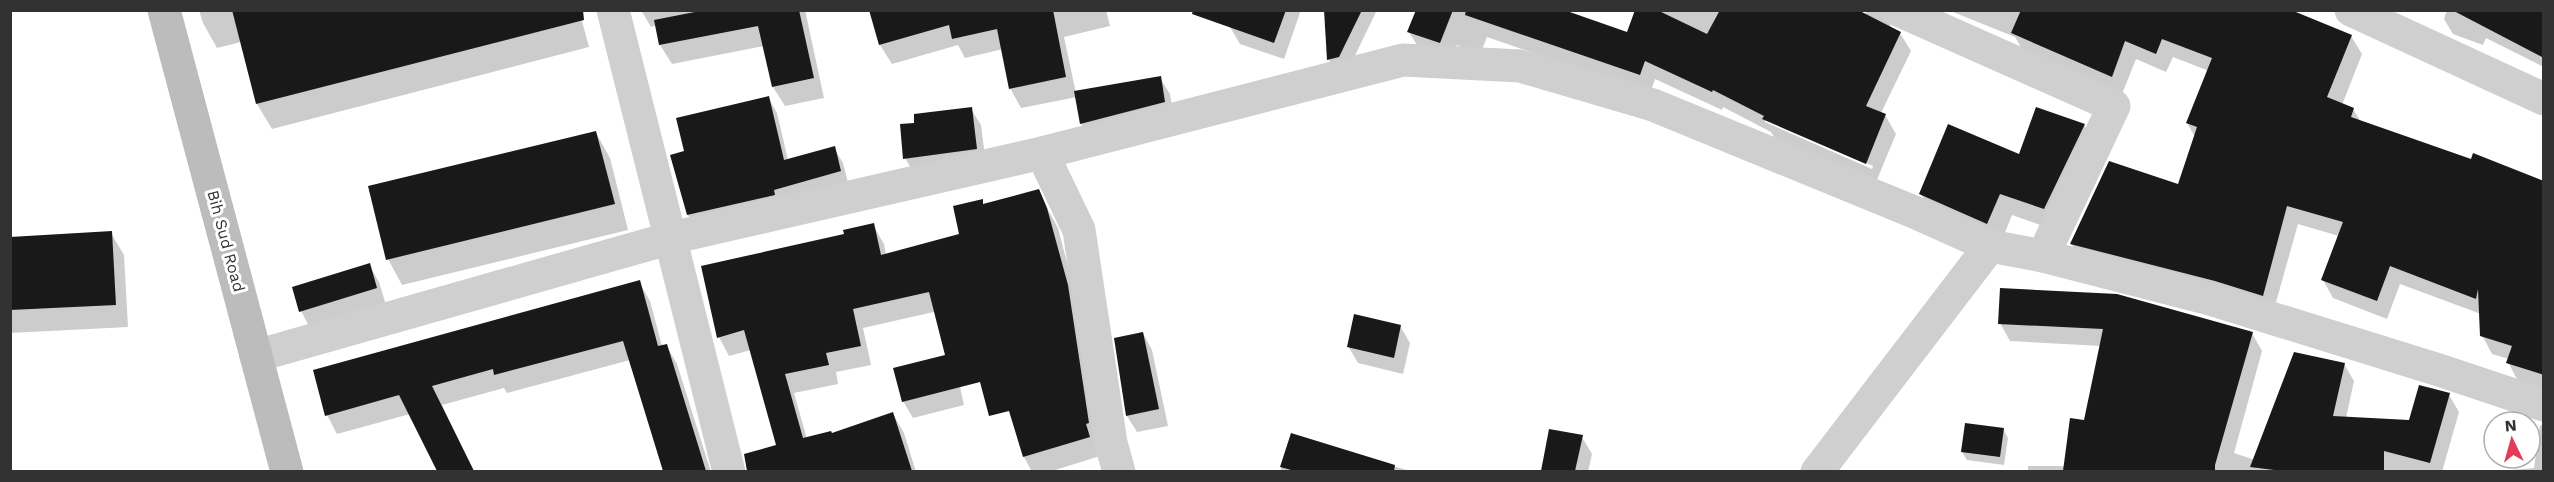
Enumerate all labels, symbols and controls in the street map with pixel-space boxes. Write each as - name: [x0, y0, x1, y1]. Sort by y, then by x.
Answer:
- street label: Bih Sud Road: [203, 188, 249, 294]
- north arrow: [2482, 410, 2542, 470]
- text: N: [2504, 416, 2517, 436]

